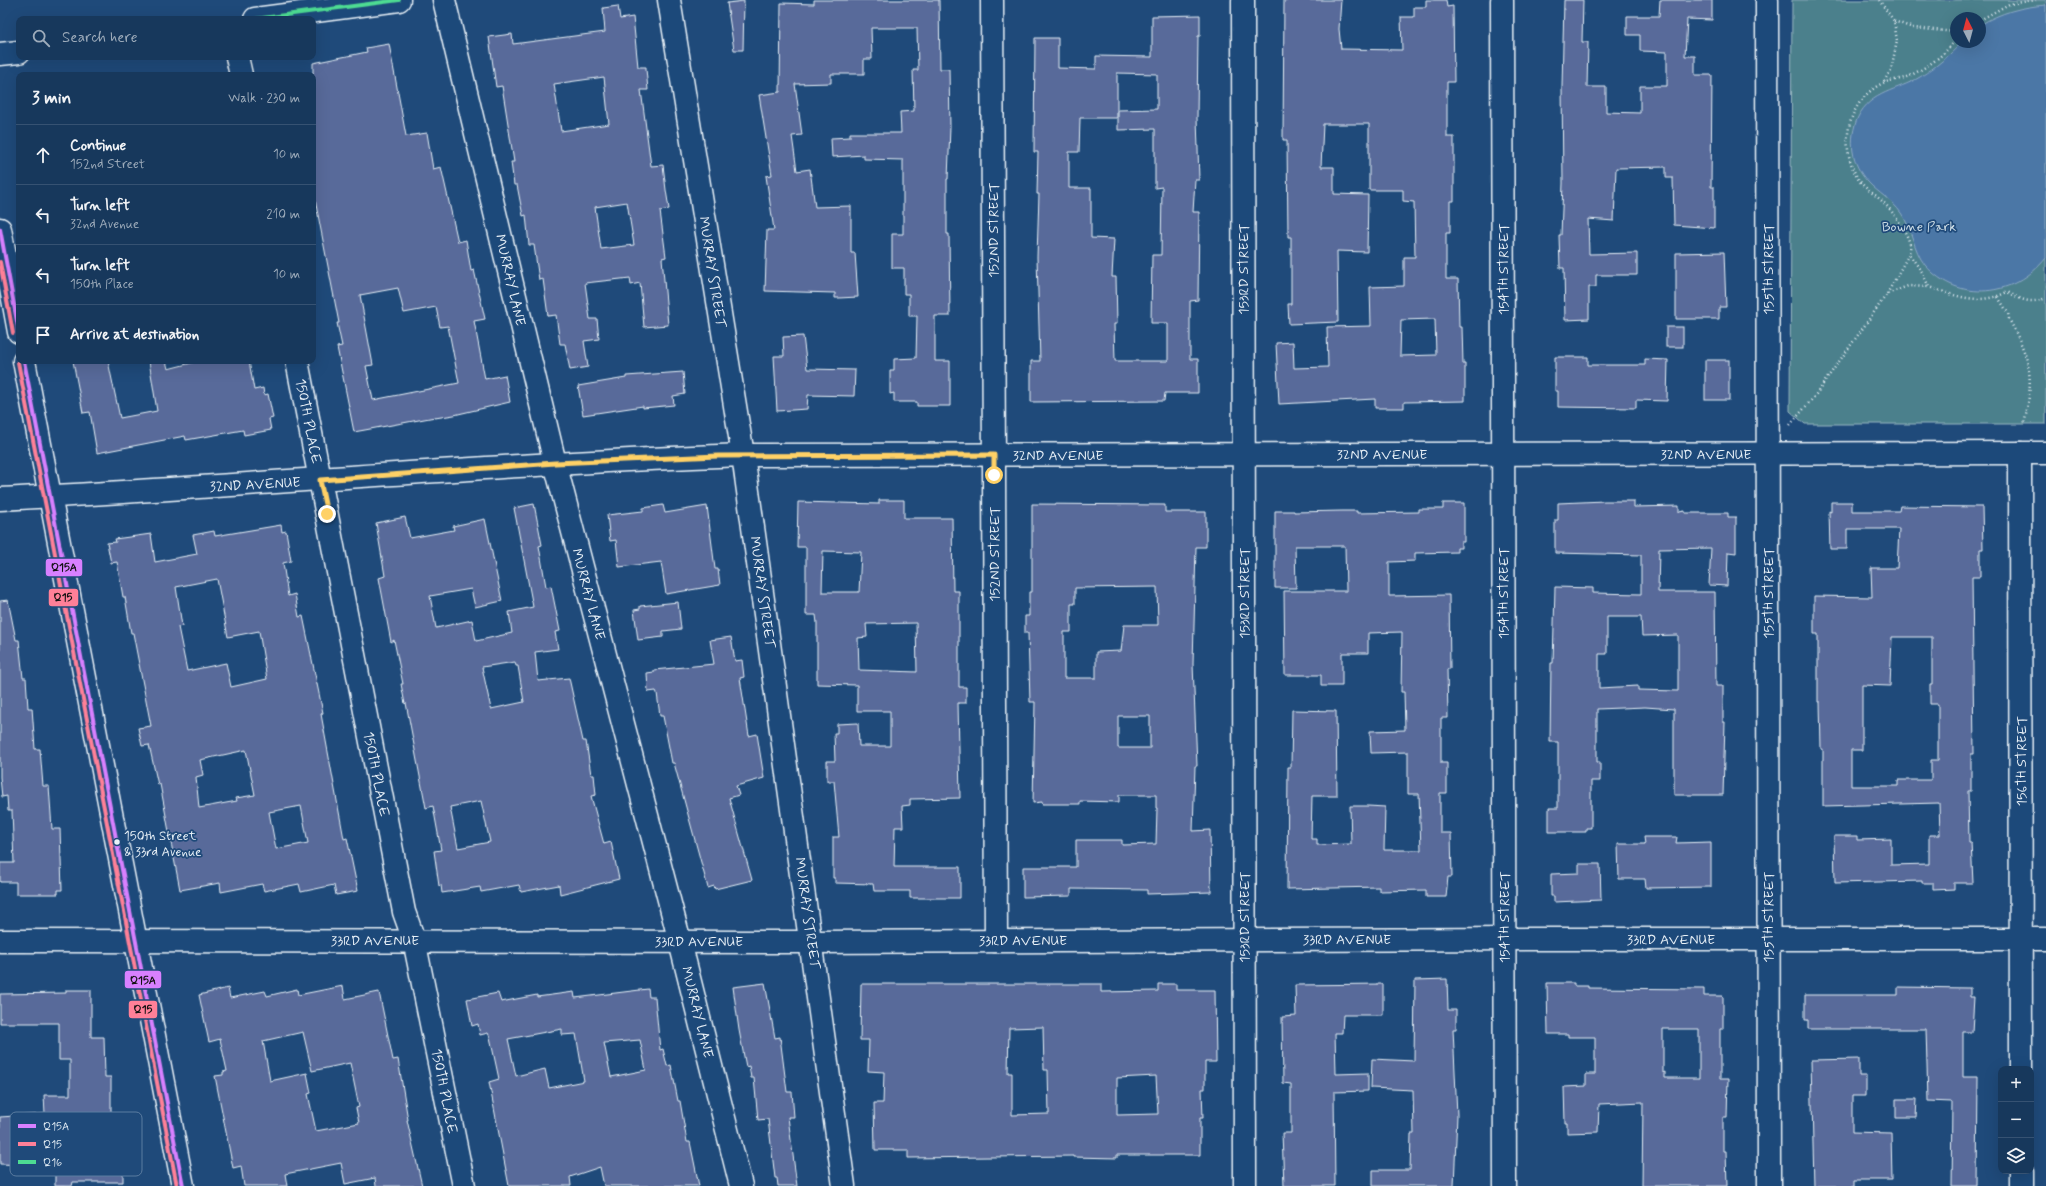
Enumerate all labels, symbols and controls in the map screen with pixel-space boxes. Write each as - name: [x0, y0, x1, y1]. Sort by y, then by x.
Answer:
- north arrow: [1950, 12, 1986, 48]
- search box: [16, 16, 316, 60]
- icon: search: [30, 27, 52, 49]
- text: Search here: [62, 28, 138, 48]
- text: 3 min: [32, 87, 71, 109]
- text: Walk · 230 m: [228, 90, 300, 107]
- text: Continue: [70, 136, 126, 156]
- icon: ahead: [32, 144, 54, 166]
- text: 10 m: [273, 146, 300, 163]
- text: 152nd Street: [70, 156, 145, 173]
- street label: 152ND STREET: [985, 182, 1003, 278]
- text: Turn left: [70, 196, 130, 216]
- icon: left: [32, 204, 54, 226]
- text: 210 m: [266, 206, 300, 223]
- street label: MURRAY STREET: [694, 215, 730, 330]
- text: 32nd Avenue: [70, 216, 139, 233]
- park label: Bowne Park: [1882, 218, 1956, 236]
- street label: 153RD STREET: [1235, 223, 1253, 315]
- street label: 154TH STREET: [1495, 223, 1513, 315]
- street label: 155TH STREET: [1760, 223, 1778, 315]
- street label: MURRAY LANE: [491, 233, 529, 328]
- text: Turn left: [70, 256, 130, 276]
- icon: left: [32, 264, 54, 286]
- text: 10 m: [273, 266, 300, 283]
- text: 150th Place: [70, 276, 134, 293]
- icon: arrive: [32, 324, 54, 346]
- text: Arrive at destination: [70, 325, 199, 345]
- street label: 150TH PLACE: [291, 377, 325, 465]
- street label: 32ND AVENUE: [1337, 446, 1428, 464]
- street label: 32ND AVENUE: [1661, 446, 1752, 464]
- street label: 32ND AVENUE: [1013, 447, 1104, 465]
- route start: [985, 466, 1003, 484]
- street label: 32ND AVENUE: [209, 474, 301, 496]
- route end: [318, 505, 336, 523]
- street label: 152ND STREET: [986, 506, 1004, 602]
- street label: MURRAY STREET: [745, 535, 779, 649]
- street label: MURRAY LANE: [567, 547, 609, 642]
- street label: 153RD STREET: [1236, 547, 1254, 639]
- street label: 154TH STREET: [1495, 547, 1513, 639]
- street label: 155TH STREET: [1760, 547, 1778, 639]
- line badge: Q15A: [45, 558, 83, 577]
- text: Q15A: [51, 561, 77, 575]
- line badge: Q15: [48, 588, 79, 607]
- text: Q15: [54, 591, 73, 605]
- street label: 156TH STREET: [2013, 716, 2031, 806]
- street label: 150TH PLACE: [359, 730, 393, 818]
- place label: 150th Street & 33rd Avenue: [124, 828, 202, 861]
- marker: 150th Street & 33rd Avenue: [112, 837, 122, 847]
- street label: MURRAY STREET: [790, 856, 824, 970]
- street label: 153RD STREET: [1236, 871, 1254, 963]
- street label: 154TH STREET: [1496, 871, 1514, 963]
- street label: 155TH STREET: [1760, 871, 1778, 963]
- street label: 33RD AVENUE: [1303, 931, 1391, 949]
- street label: 33RD AVENUE: [1627, 931, 1715, 949]
- street label: 33RD AVENUE: [331, 932, 419, 950]
- street label: 33RD AVENUE: [979, 932, 1067, 950]
- street label: 33RD AVENUE: [655, 933, 743, 951]
- street label: MURRAY LANE: [677, 965, 717, 1060]
- line badge: Q15A: [124, 970, 162, 989]
- text: Q15A: [130, 974, 156, 988]
- line badge: Q15: [128, 1000, 158, 1019]
- text: Q15: [134, 1003, 153, 1017]
- street label: 150TH PLACE: [427, 1047, 461, 1135]
- map controls: [1998, 1066, 2034, 1174]
- button: +: [1998, 1066, 2034, 1102]
- button: −: [1998, 1102, 2034, 1138]
- legend: [10, 1112, 142, 1176]
- text: Q15A: [43, 1120, 69, 1134]
- text: Q15: [43, 1138, 62, 1152]
- button: layers: [1998, 1138, 2034, 1174]
- text: Q16: [43, 1156, 62, 1170]

